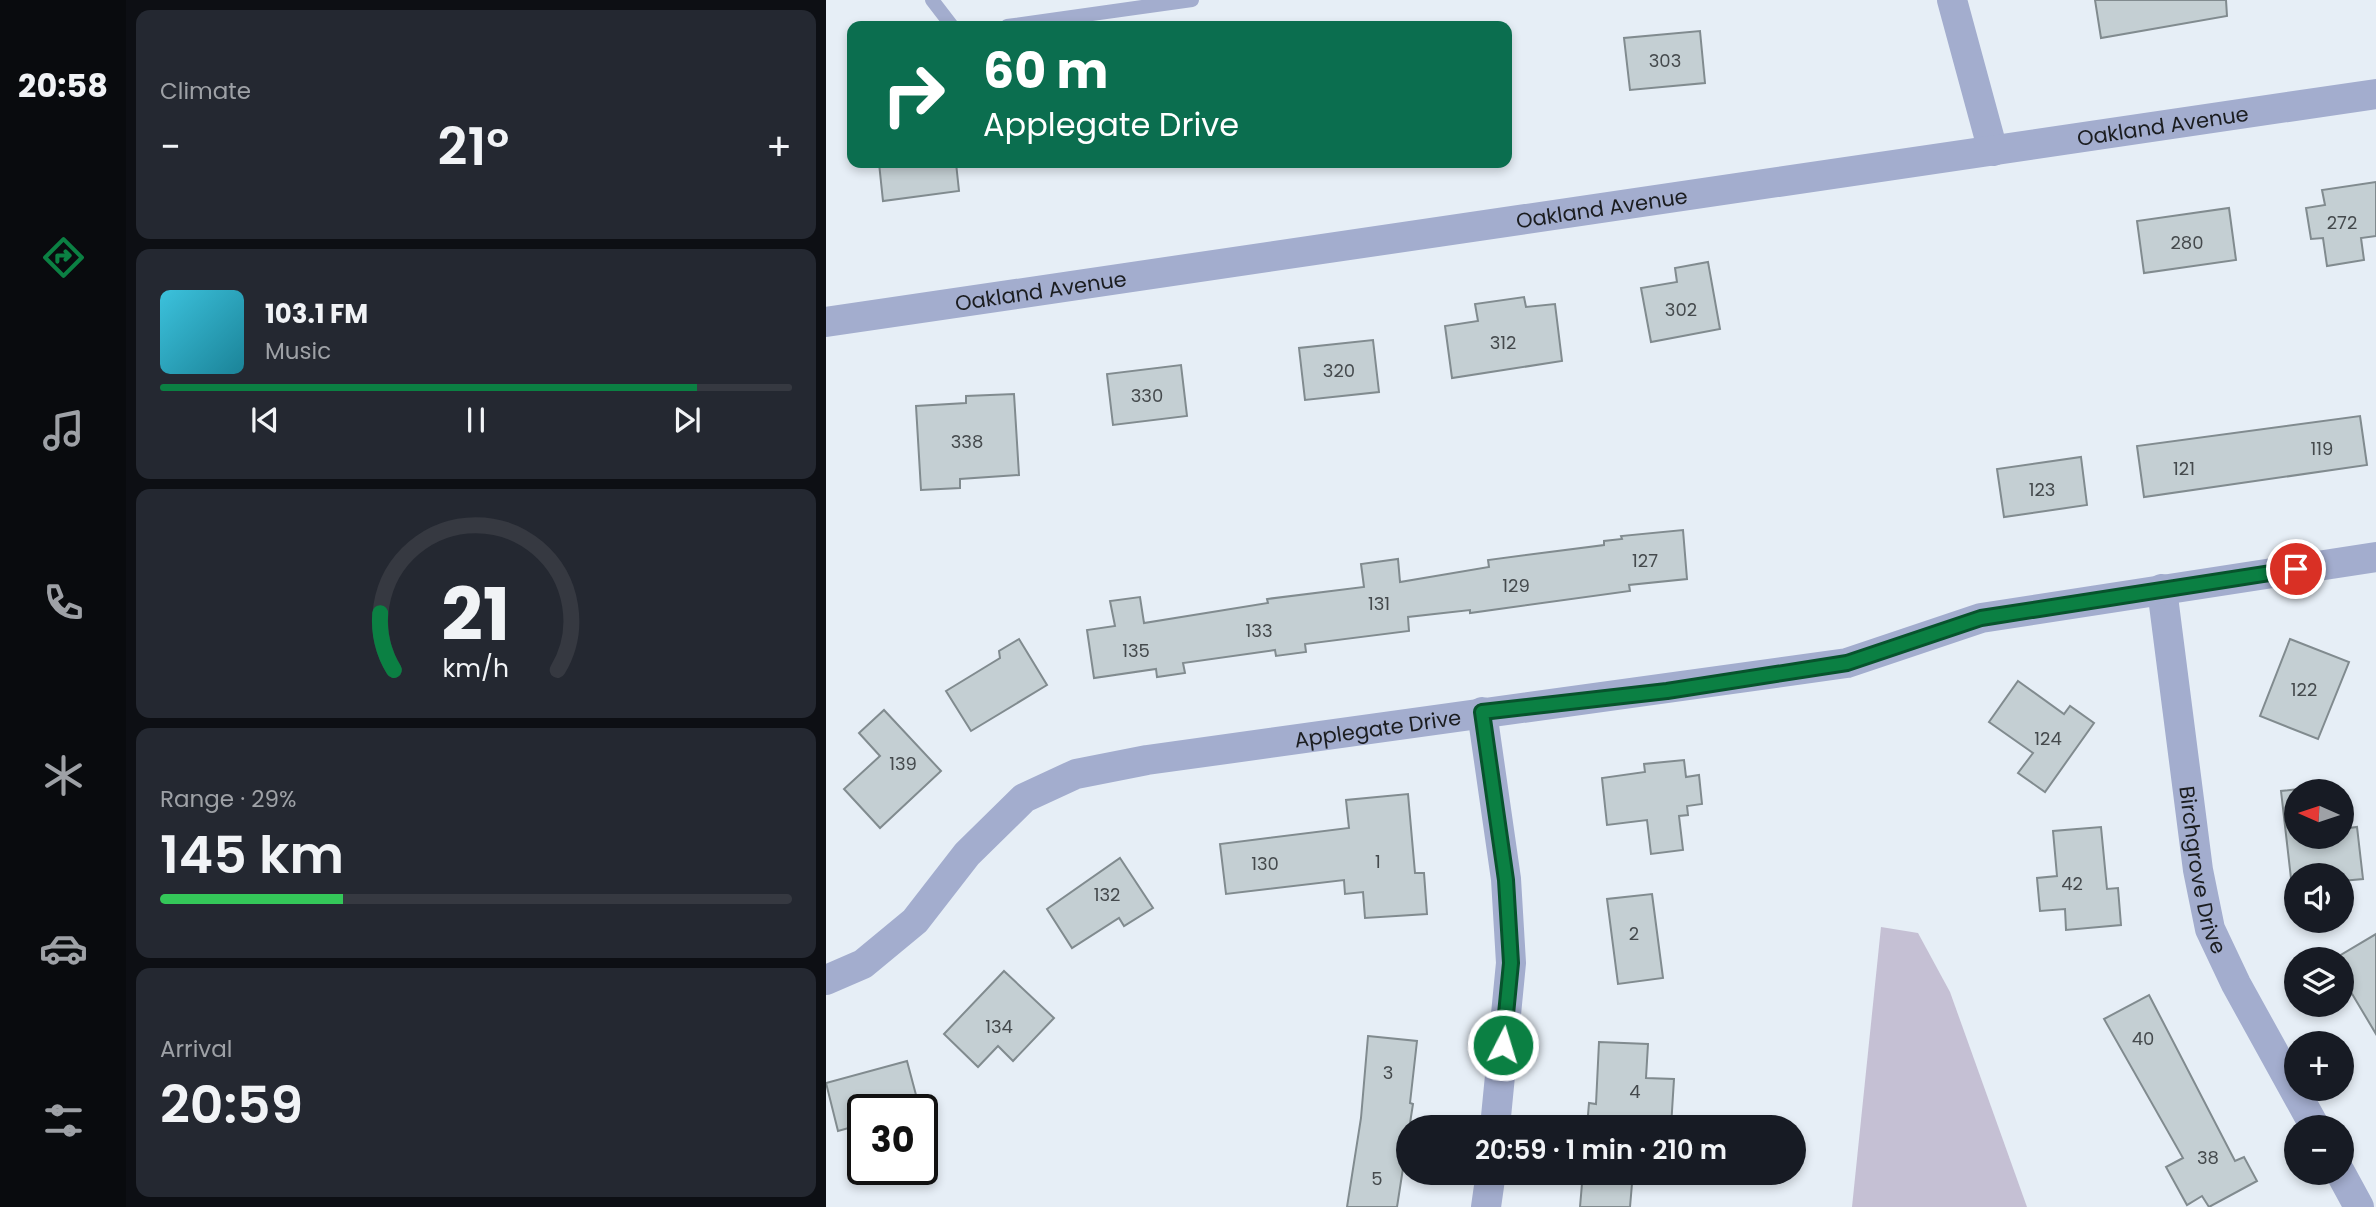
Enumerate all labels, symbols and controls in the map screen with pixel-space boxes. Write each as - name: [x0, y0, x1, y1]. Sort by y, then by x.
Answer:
- text: 60 m: [983, 37, 1108, 105]
- house number: 303: [1649, 48, 1681, 73]
- icon: right: [868, 49, 959, 140]
- text: 20:58: [18, 63, 108, 108]
- text: Climate: [160, 75, 251, 107]
- street label: Oakland Avenue: [2075, 98, 2250, 152]
- text: Applegate Drive: [983, 102, 1239, 147]
- text: 21°: [438, 110, 509, 183]
- text: −: [160, 120, 181, 173]
- text: +: [766, 120, 792, 173]
- street label: Oakland Avenue: [1514, 181, 1689, 235]
- house number: 272: [2327, 210, 2357, 235]
- house number: 280: [2170, 230, 2204, 255]
- icon: directions: [39, 233, 88, 282]
- street label: Oakland Avenue: [953, 263, 1128, 317]
- text: 103.1 FM: [265, 296, 368, 332]
- house number: 302: [1665, 297, 1697, 322]
- house number: 312: [1490, 330, 1516, 355]
- text: Music: [265, 335, 331, 367]
- house number: 320: [1323, 358, 1355, 383]
- house number: 330: [1131, 383, 1163, 408]
- icon: previous: [246, 401, 284, 439]
- icon: pause: [457, 401, 495, 439]
- icon: next: [668, 401, 706, 439]
- icon: music: [39, 406, 88, 455]
- house number: 338: [951, 429, 983, 454]
- house number: 119: [2311, 436, 2333, 461]
- house number: 121: [2173, 456, 2195, 481]
- house number: 123: [2029, 477, 2055, 502]
- pin: [2266, 539, 2326, 599]
- house number: 127: [1632, 548, 1658, 573]
- icon: arrive: [2277, 550, 2315, 588]
- text: 21: [442, 564, 510, 665]
- house number: 129: [1502, 573, 1530, 598]
- icon: phone: [39, 578, 88, 627]
- house number: 131: [1368, 591, 1390, 616]
- house number: 133: [1246, 618, 1272, 643]
- house number: 135: [1122, 638, 1150, 663]
- text: km/h: [443, 650, 509, 685]
- house number: 122: [2291, 677, 2317, 702]
- street label: Applegate Drive: [1292, 702, 1463, 754]
- house number: 124: [2034, 726, 2062, 751]
- icon: climate: [39, 751, 88, 800]
- house number: 139: [889, 751, 917, 776]
- north arrow: [2284, 779, 2354, 849]
- map controls: [2284, 779, 2354, 1185]
- text: Range · 29%: [160, 783, 296, 815]
- street label: Birchgrove Drive: [2173, 784, 2234, 959]
- text: 145 km: [160, 818, 344, 891]
- house number: 1: [1375, 849, 1381, 874]
- house number: 130: [1251, 851, 1279, 876]
- button: sound: [2284, 863, 2354, 933]
- house number: 42: [2061, 871, 2083, 896]
- house number: 132: [1094, 882, 1120, 907]
- house number: 2: [1629, 921, 1639, 946]
- icon: car: [39, 924, 88, 973]
- button: layers: [2284, 947, 2354, 1017]
- position arrow: [1466, 1008, 1540, 1082]
- house number: 134: [985, 1014, 1013, 1039]
- house number: 40: [2132, 1026, 2154, 1051]
- button: +: [2284, 1031, 2354, 1101]
- text: Arrival: [160, 1033, 232, 1065]
- house number: 3: [1383, 1060, 1393, 1085]
- text: 20:59: [160, 1068, 303, 1141]
- house number: 4: [1629, 1079, 1641, 1104]
- speed limit sign: 30: [847, 1094, 938, 1185]
- icon: filters: [39, 1096, 88, 1145]
- button: −: [2284, 1115, 2354, 1185]
- text: 20:59 · 1 min · 210 m: [1475, 1132, 1727, 1168]
- house number: 38: [2197, 1145, 2219, 1170]
- house number: 5: [1371, 1166, 1383, 1191]

